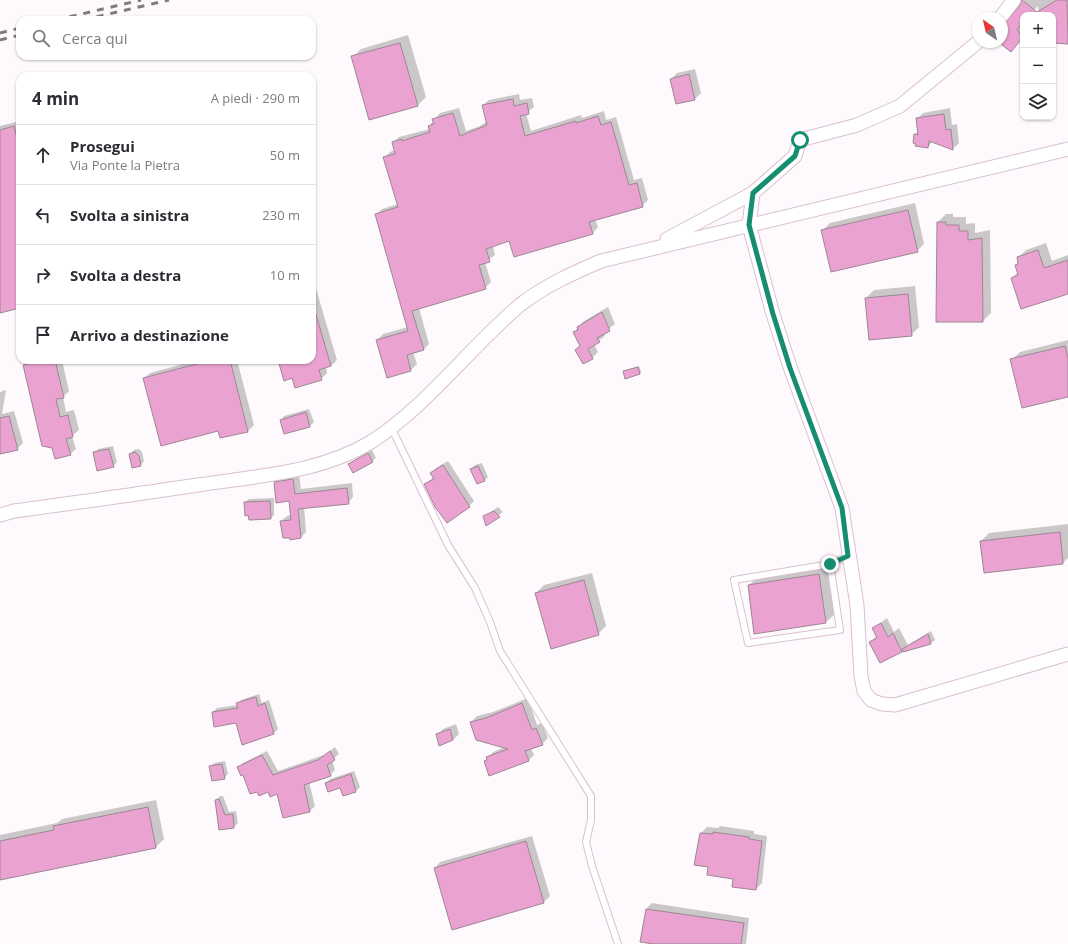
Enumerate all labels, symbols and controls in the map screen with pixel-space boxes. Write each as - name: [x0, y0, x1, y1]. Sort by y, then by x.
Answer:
- north arrow: [972, 12, 1008, 48]
- map controls: [1020, 12, 1056, 120]
- button: +: [1020, 12, 1056, 48]
- search box: [16, 16, 316, 60]
- icon: search: [30, 27, 52, 49]
- text: Cerca qui: [62, 28, 128, 48]
- button: −: [1020, 48, 1056, 84]
- button: layers: [1020, 84, 1056, 120]
- text: 4 min: [32, 87, 79, 110]
- text: A piedi · 290 m: [211, 89, 300, 107]
- route start: [791, 131, 809, 149]
- text: Prosegui: [70, 136, 135, 156]
- icon: ahead: [32, 144, 54, 166]
- text: 50 m: [270, 146, 300, 164]
- text: Via Ponte la Pietra: [70, 156, 180, 174]
- icon: left: [32, 204, 54, 226]
- text: Svolta a sinistra: [70, 205, 189, 225]
- text: 230 m: [262, 206, 300, 224]
- icon: right: [32, 264, 54, 286]
- text: Svolta a destra: [70, 265, 181, 285]
- text: 10 m: [270, 266, 300, 284]
- icon: arrive: [32, 324, 54, 346]
- text: Arrivo a destinazione: [70, 325, 229, 345]
- route end: [821, 555, 839, 573]

